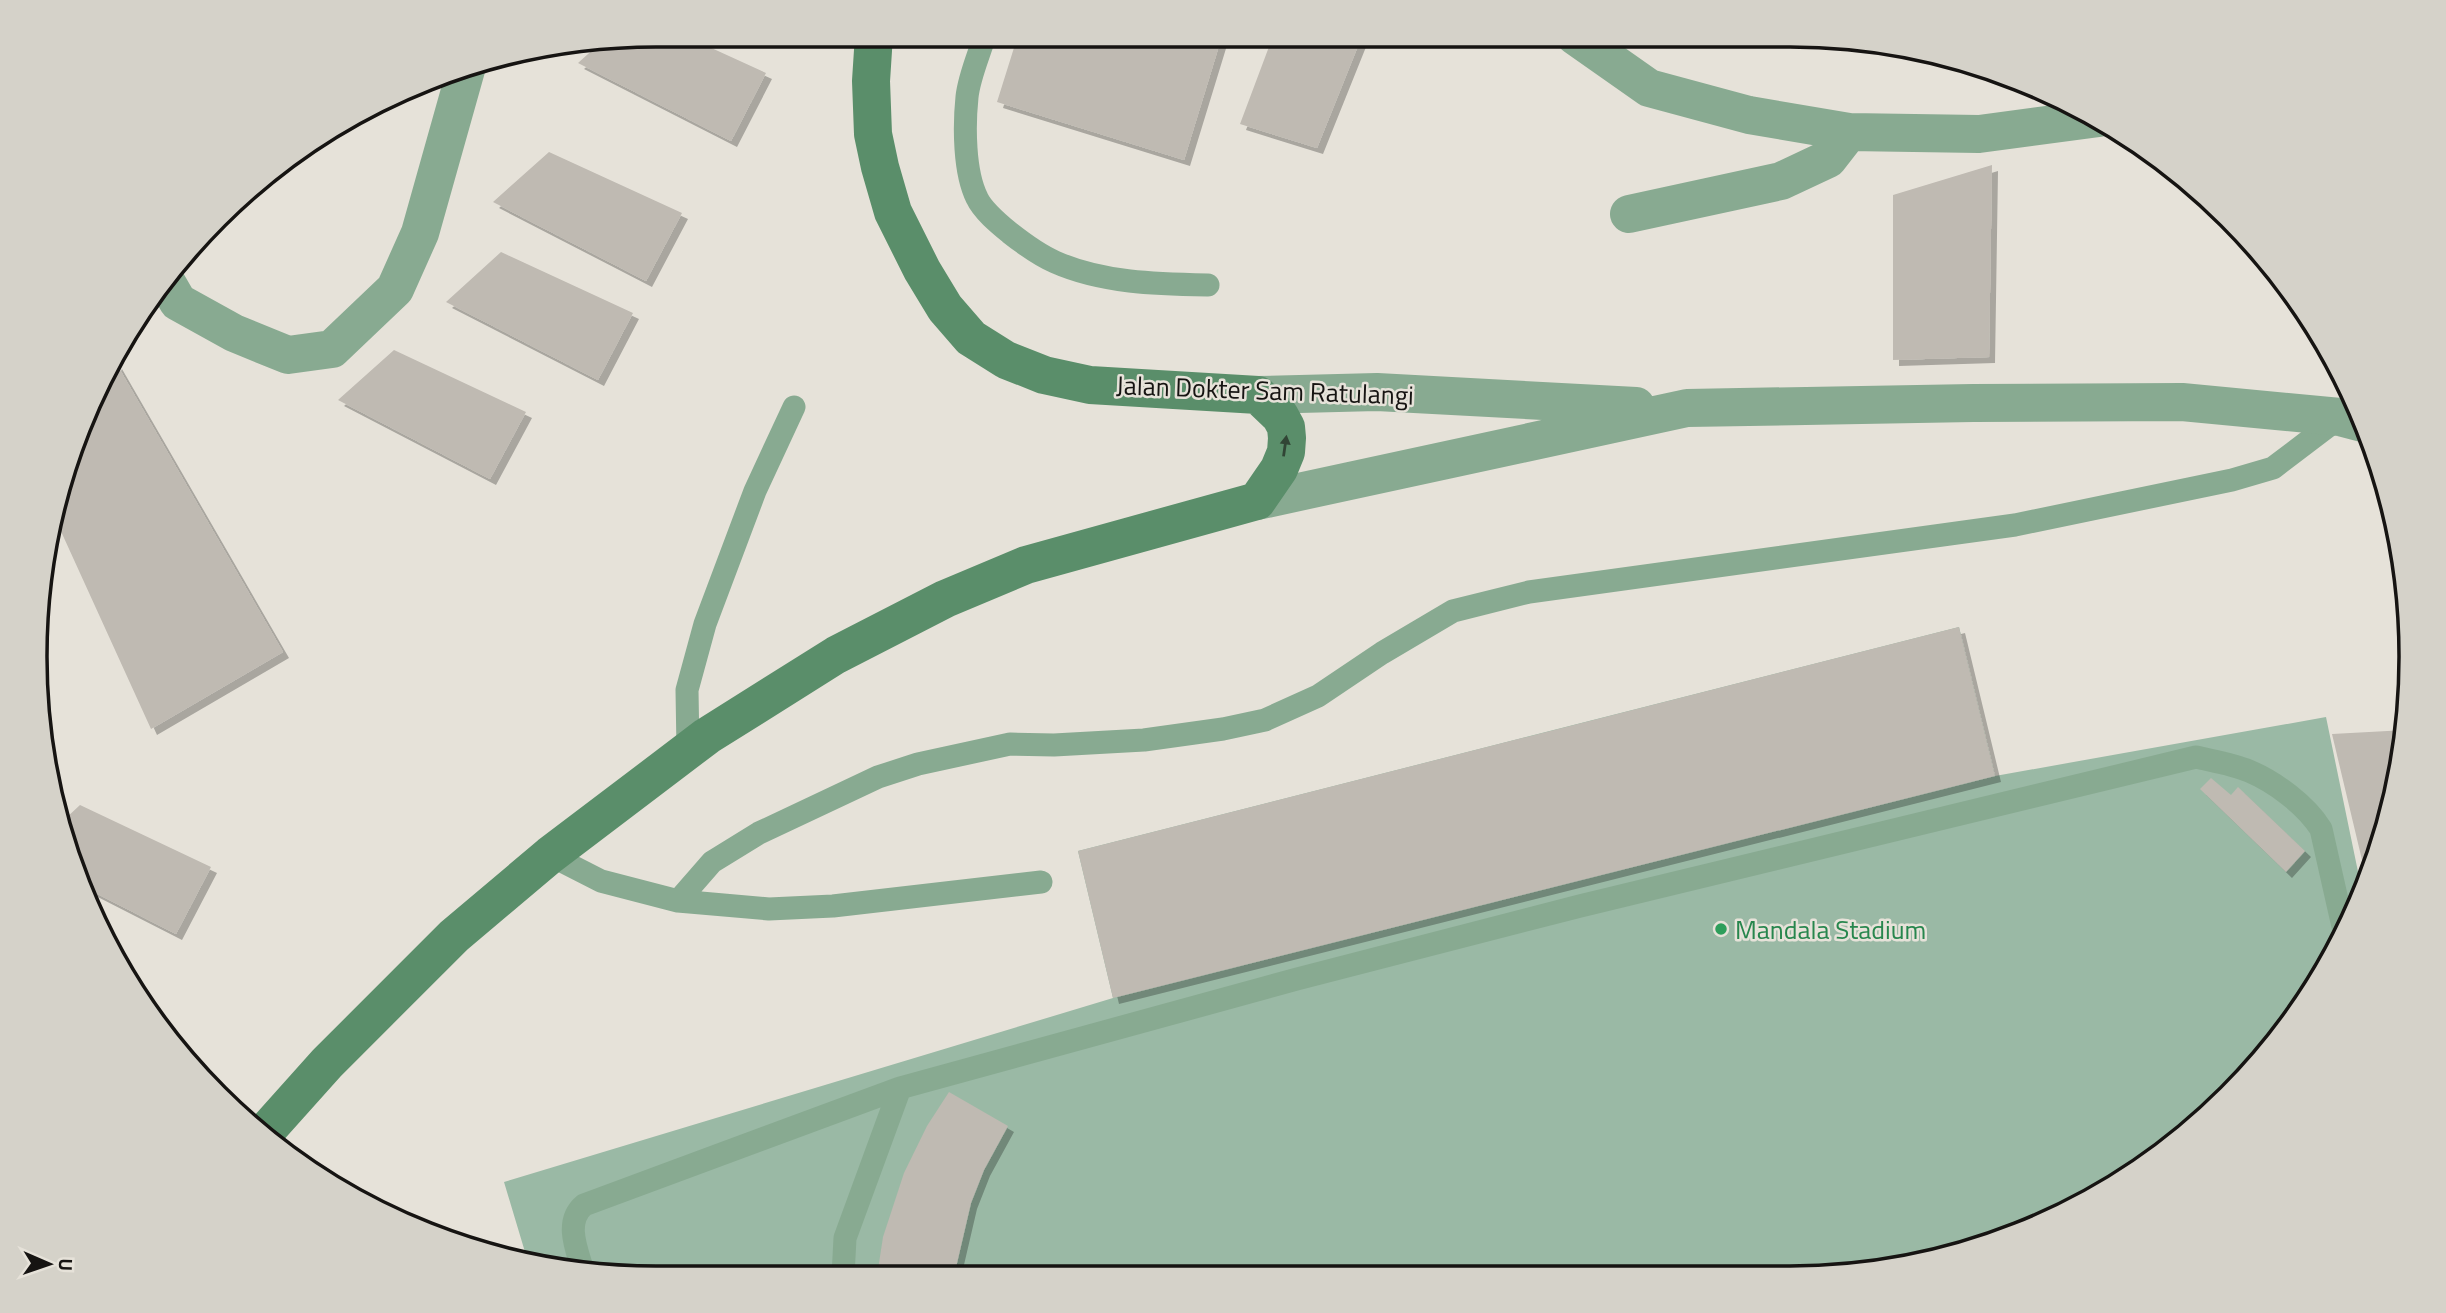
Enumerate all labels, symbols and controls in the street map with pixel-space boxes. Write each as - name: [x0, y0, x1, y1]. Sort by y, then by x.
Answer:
- street label: Jalan Dokter Sam Ratulangi: [1116, 365, 1414, 415]
- one-way arrow: [1279, 435, 1290, 457]
- place label: Mandala Stadium: [1735, 910, 1926, 949]
- marker: Mandala Stadium: [1713, 921, 1729, 937]
- north arrow: [14, 1229, 84, 1299]
- text: U: [52, 1258, 81, 1271]

